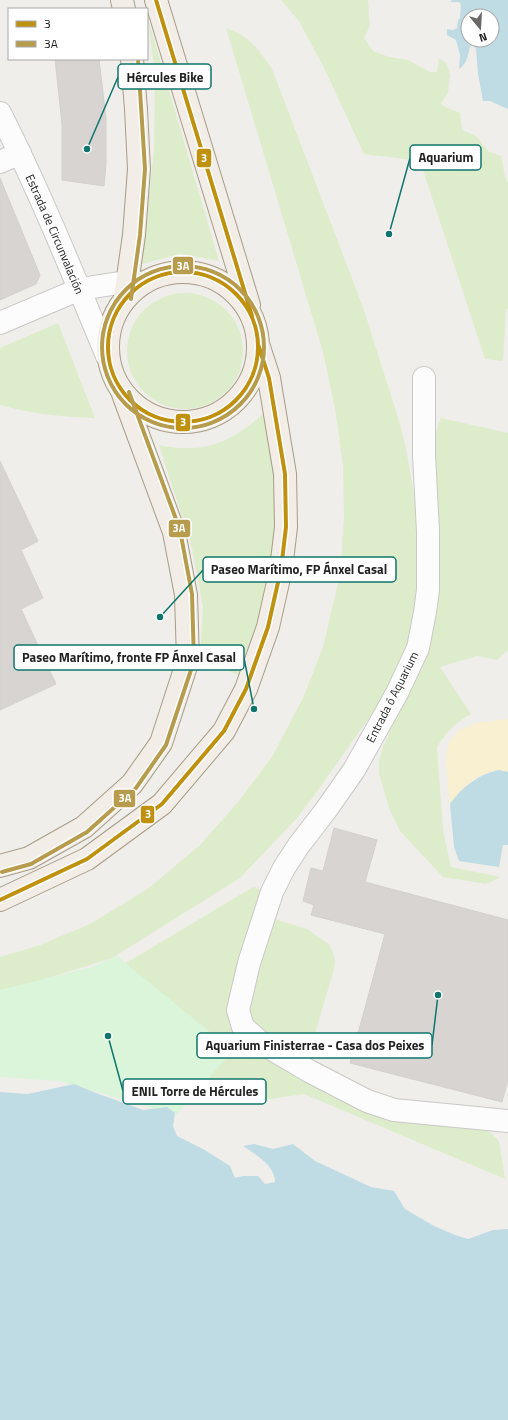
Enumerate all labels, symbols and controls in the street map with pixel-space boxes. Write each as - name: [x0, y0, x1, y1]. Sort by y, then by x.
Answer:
- legend: [8, 8, 148, 60]
- north arrow: [460, 8, 500, 48]
- text: 3: [44, 14, 51, 33]
- text: N: [477, 29, 489, 46]
- text: 3A: [44, 34, 58, 53]
- callout: Hércules Bike: [118, 64, 211, 89]
- text: Hércules Bike: [127, 67, 204, 87]
- callout: Aquarium: [410, 145, 481, 170]
- text: Aquarium: [419, 147, 474, 167]
- line badge: 3: [196, 148, 212, 168]
- text: 3: [201, 150, 207, 166]
- street label: Estrada de Circunvalación: [21, 171, 90, 297]
- line badge: 3A: [172, 256, 194, 275]
- text: 3A: [177, 258, 190, 274]
- line badge: 3: [175, 413, 191, 432]
- text: 3: [180, 414, 186, 430]
- line badge: 3A: [168, 519, 191, 538]
- text: 3A: [173, 520, 186, 536]
- callout: Paseo Marítimo, FP Ánxel Casal: [203, 557, 396, 582]
- text: Paseo Marítimo, FP Ánxel Casal: [211, 559, 387, 579]
- callout: Paseo Marítimo, fronte FP Ánxel Casal: [14, 645, 244, 670]
- text: Paseo Marítimo, fronte FP Ánxel Casal: [22, 647, 236, 667]
- street label: Entrada ó Aquarium: [361, 648, 423, 746]
- line badge: 3A: [113, 789, 136, 808]
- text: 3A: [119, 790, 132, 806]
- line badge: 3: [140, 805, 155, 824]
- text: 3: [145, 806, 151, 822]
- callout: Aquarium Finisterrae - Casa dos Peixes: [197, 1033, 432, 1058]
- text: Aquarium Finisterrae - Casa dos Peixes: [206, 1035, 424, 1055]
- callout: ENIL Torre de Hércules: [123, 1079, 266, 1104]
- text: ENIL Torre de Hércules: [131, 1081, 259, 1101]

